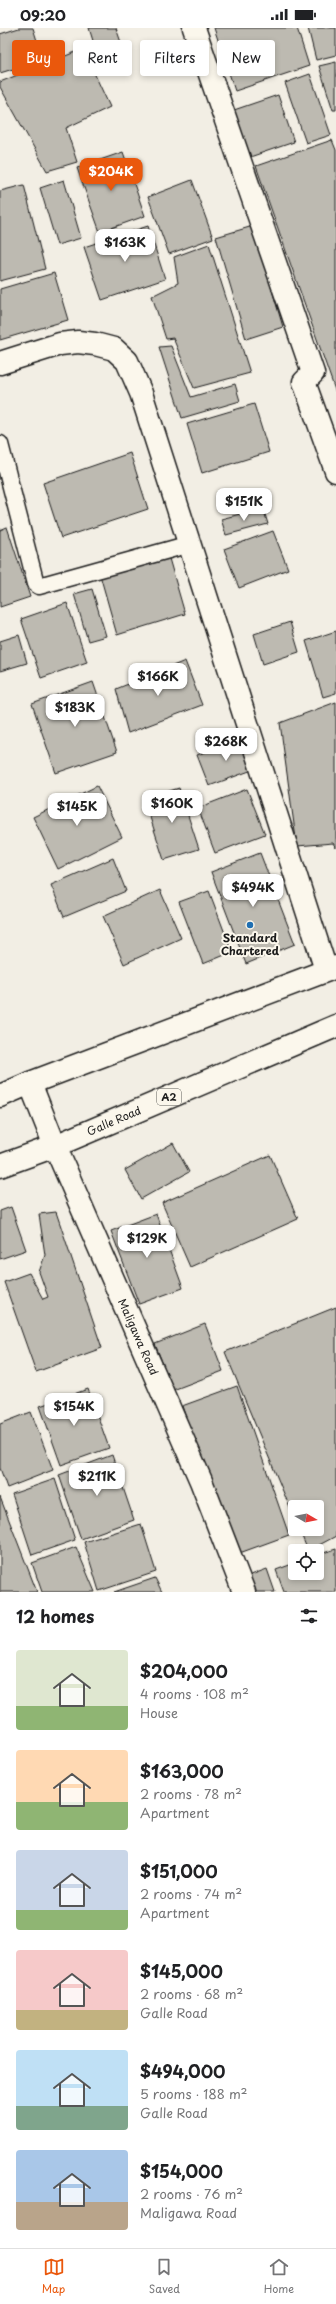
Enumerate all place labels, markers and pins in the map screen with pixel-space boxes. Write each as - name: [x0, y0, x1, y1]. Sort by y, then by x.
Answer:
- pin: $204K: [83, 158, 139, 192]
- pin: $163K: [97, 229, 153, 263]
- pin: $151K: [216, 488, 272, 522]
- pin: $166K: [130, 663, 186, 697]
- pin: $183K: [47, 694, 103, 728]
- pin: $268K: [198, 728, 254, 762]
- pin: $160K: [144, 790, 200, 824]
- pin: $145K: [49, 793, 105, 827]
- pin: $494K: [225, 874, 281, 908]
- marker: Standard Chartered: [245, 920, 255, 930]
- place label: Standard Chartered: [221, 929, 280, 959]
- pin: $129K: [119, 1225, 175, 1259]
- pin: $154K: [46, 1393, 102, 1427]
- pin: $211K: [69, 1463, 125, 1497]

